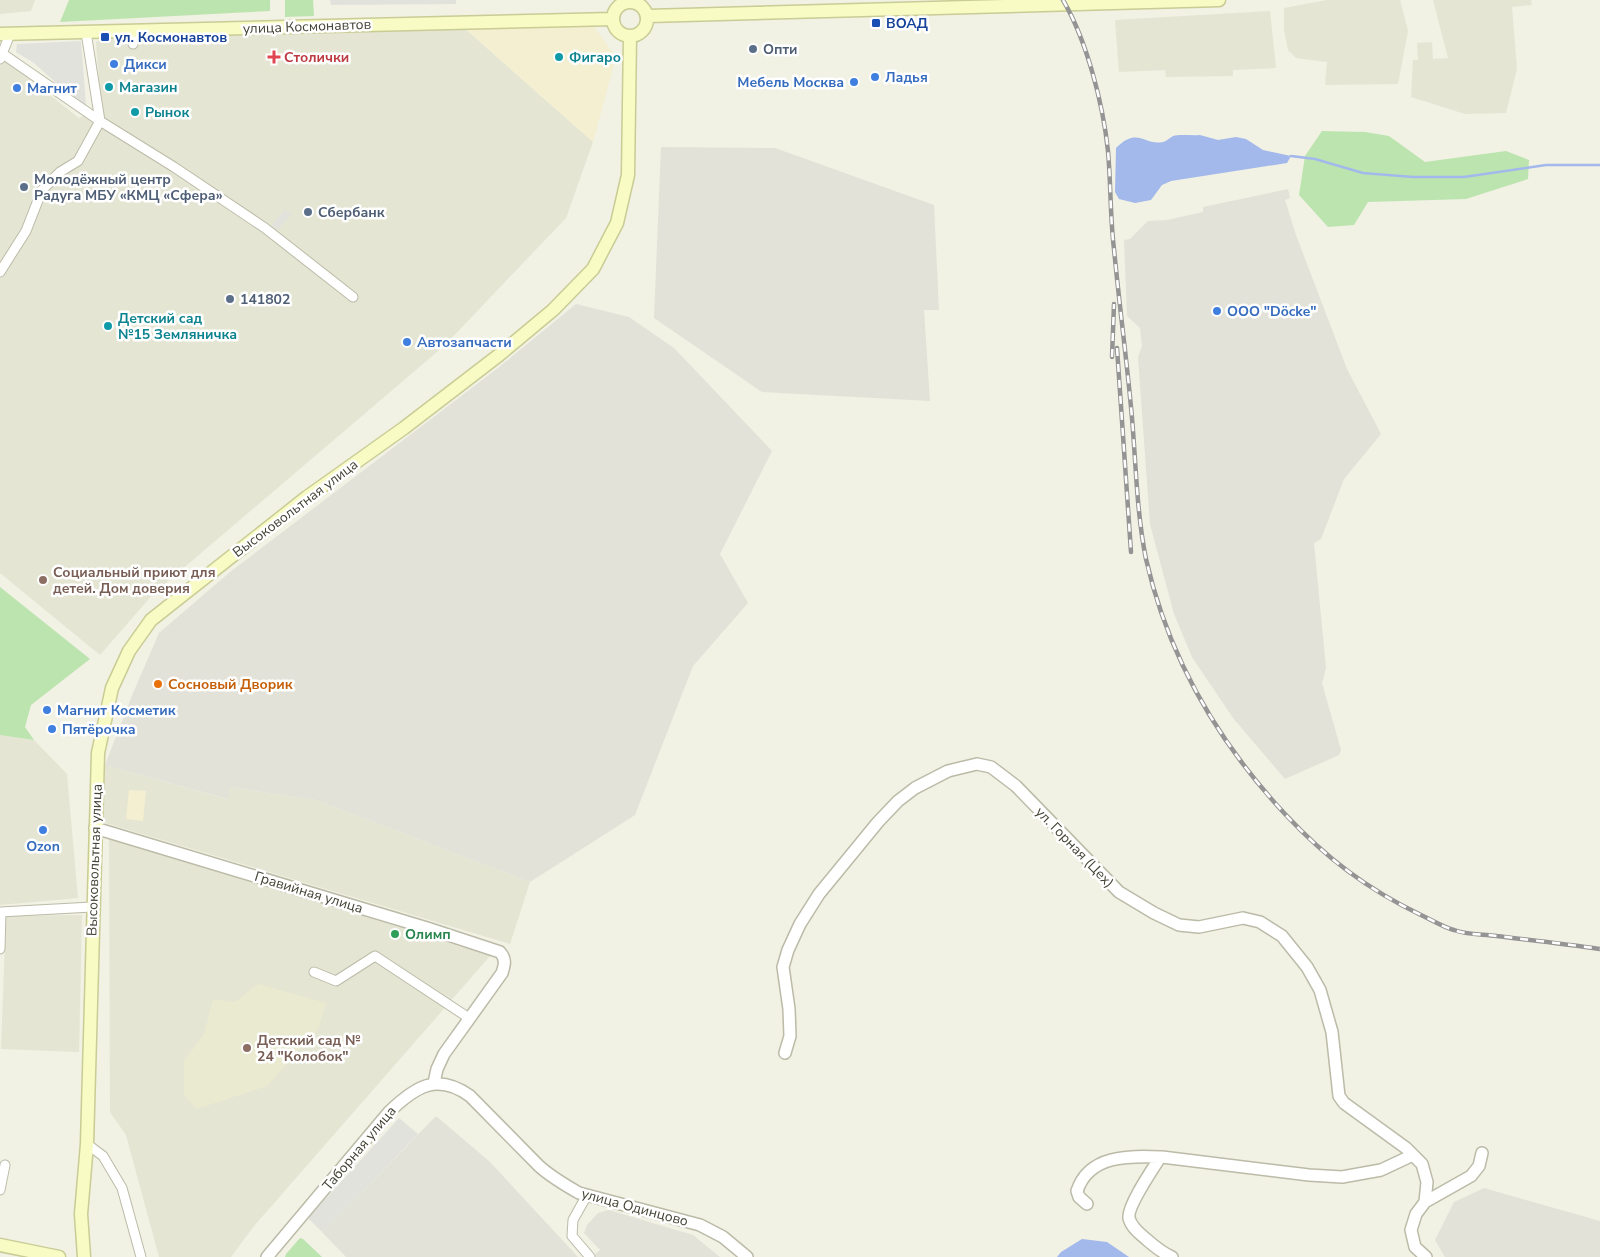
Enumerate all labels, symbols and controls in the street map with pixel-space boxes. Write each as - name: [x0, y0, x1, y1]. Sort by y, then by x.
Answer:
- place label: ВОАД: [886, 14, 928, 33]
- street label: улица Космонавтов: [242, 15, 372, 38]
- marker: ВОАД: [870, 17, 882, 29]
- place label: ул. Космонавтов: [115, 28, 227, 47]
- marker: ул. Космонавтов: [99, 31, 111, 43]
- place label: Опти: [763, 40, 798, 59]
- marker: Опти: [747, 43, 759, 55]
- place label: Столички: [284, 48, 349, 67]
- place label: Фигаро: [569, 48, 621, 67]
- marker: Столички: [268, 51, 280, 63]
- marker: Фигаро: [553, 51, 565, 63]
- place label: Дикси: [124, 55, 167, 74]
- marker: Дикси: [108, 58, 120, 70]
- place label: Ладья: [885, 68, 928, 87]
- marker: Ладья: [869, 71, 881, 83]
- place label: Мебель Москва: [737, 73, 844, 92]
- marker: Мебель Москва: [848, 76, 860, 88]
- place label: Магазин: [119, 78, 178, 97]
- place label: Магнит: [27, 79, 77, 98]
- marker: Магазин: [103, 81, 115, 93]
- marker: Магнит: [11, 82, 23, 94]
- place label: Рынок: [145, 103, 190, 122]
- marker: Рынок: [129, 106, 141, 118]
- place label: Молодёжный центр Радуга МБУ «КМЦ «Сфера»: [34, 170, 223, 205]
- marker: Молодёжный центр Радуга МБУ «КМЦ «Сфера»: [18, 181, 30, 193]
- place label: Сбербанк: [318, 203, 385, 222]
- marker: Сбербанк: [302, 206, 314, 218]
- place label: 141802: [240, 290, 290, 309]
- marker: 141802: [224, 293, 236, 305]
- place label: ООО "Döcke": [1227, 302, 1317, 321]
- marker: ООО "Döcke": [1211, 305, 1223, 317]
- place label: Детский сад №15 Земляничка: [118, 309, 237, 344]
- marker: Детский сад №15 Земляничка: [102, 320, 114, 332]
- place label: Автозапчасти: [417, 333, 512, 352]
- marker: Автозапчасти: [401, 336, 413, 348]
- street label: Высоковольтная улица: [229, 455, 362, 562]
- place label: Социальный приют для детей. Дом доверия: [53, 563, 216, 598]
- marker: Социальный приют для детей. Дом доверия: [37, 574, 49, 586]
- place label: Сосновый Дворик: [168, 675, 293, 694]
- marker: Сосновый Дворик: [152, 678, 164, 690]
- place label: Магнит Косметик: [57, 701, 176, 720]
- marker: Магнит Косметик: [41, 704, 53, 716]
- place label: Пятёрочка: [62, 720, 136, 739]
- marker: Пятёрочка: [46, 723, 58, 735]
- street label: Высоковольтная улица: [82, 784, 107, 936]
- street label: ул. Горная (Цех): [1031, 803, 1118, 892]
- marker: Ozon: [37, 824, 49, 836]
- place label: Ozon: [26, 837, 60, 856]
- street label: Гравийная улица: [252, 867, 365, 918]
- place label: Олимп: [405, 925, 451, 944]
- marker: Олимп: [389, 928, 401, 940]
- place label: Детский сад № 24 "Колобок": [257, 1031, 361, 1066]
- marker: Детский сад № 24 "Колобок": [241, 1042, 253, 1054]
- street label: Таборная улица: [318, 1102, 400, 1195]
- street label: улица Одинцово: [579, 1184, 690, 1231]

